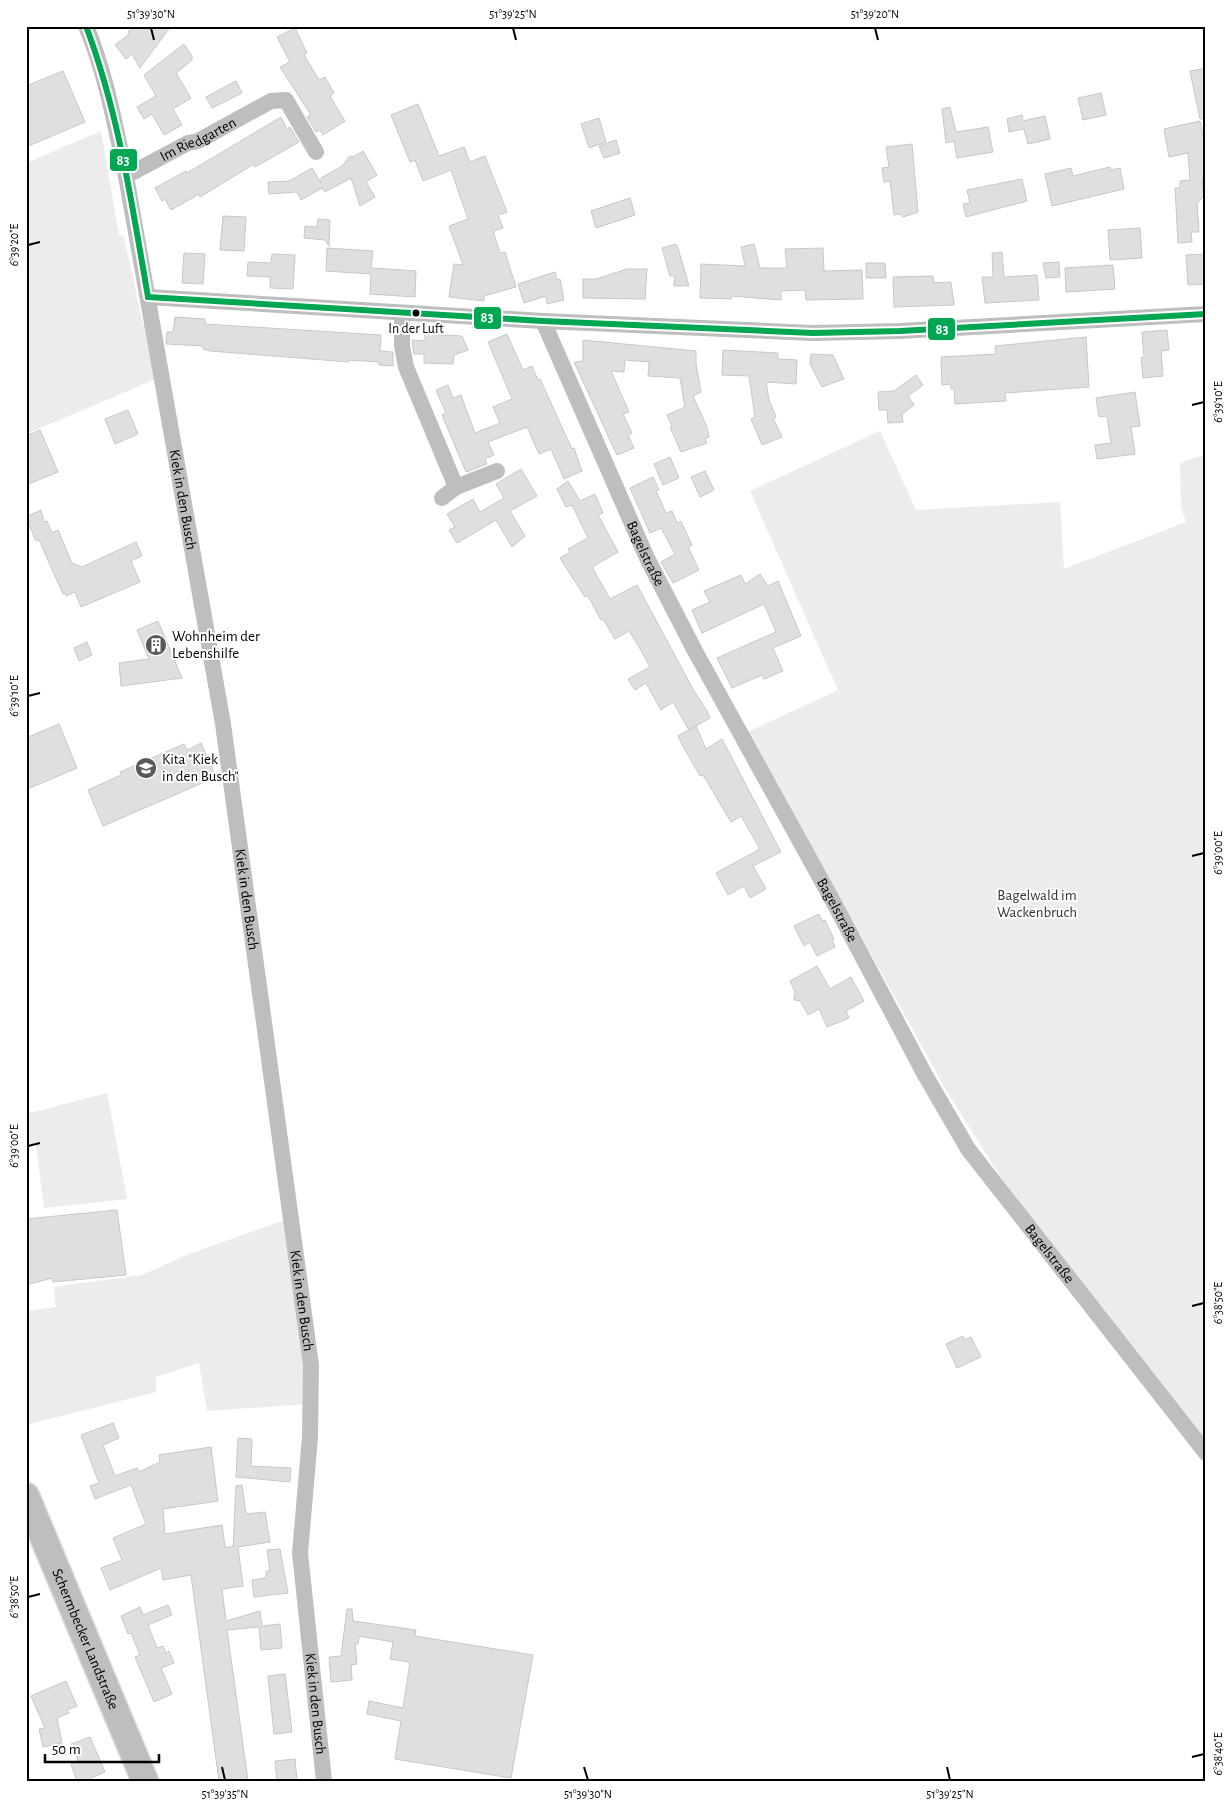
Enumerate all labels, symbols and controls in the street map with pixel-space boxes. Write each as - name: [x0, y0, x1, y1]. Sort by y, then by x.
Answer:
- text: 51°39'30"N: [127, 8, 175, 20]
- text: 51°39'25"N: [489, 8, 537, 20]
- text: 51°39'20"N: [851, 8, 899, 20]
- street label: Im Riedgarten: [157, 114, 239, 164]
- line badge: 83: [109, 148, 138, 172]
- text: 83: [117, 154, 129, 168]
- text: 6°39'20"E: [8, 223, 20, 266]
- line badge: 83: [473, 306, 502, 330]
- marker: In der Luft: [411, 308, 421, 318]
- text: 83: [481, 311, 493, 325]
- line badge: 83: [927, 317, 956, 341]
- place label: In der Luft: [388, 322, 444, 336]
- text: 83: [936, 323, 948, 337]
- text: 6°39'10"E: [1212, 381, 1224, 423]
- street label: Kiek in den Busch: [167, 448, 200, 551]
- street label: Bagelstraße: [624, 518, 668, 588]
- place label: Wohnheim der Lebenshilfe: [172, 629, 260, 661]
- building icon: Wohnheim der Lebenshilfe: [144, 633, 168, 657]
- text: 6°39'10"E: [8, 675, 20, 717]
- place label: Kita "Kiek in den Busch": [162, 752, 239, 784]
- school or university icon: Kita "Kiek in den Busch": [134, 756, 158, 780]
- text: 6°39'00"E: [1212, 831, 1224, 875]
- street label: Kiek in den Busch: [233, 848, 261, 951]
- street label: Bagelstraße: [814, 875, 861, 944]
- park label: Bagelwald im Wackenbruch: [997, 888, 1077, 920]
- text: 6°39'00"E: [8, 1124, 20, 1168]
- street label: Bagelstraße: [1022, 1221, 1077, 1286]
- street label: Kiek in den Busch: [288, 1249, 317, 1352]
- text: 6°38'50"E: [1212, 1282, 1224, 1324]
- street label: Schermbecker Landstraße: [50, 1566, 122, 1712]
- text: 6°38'50"E: [8, 1576, 20, 1618]
- street label: Kiek in den Busch: [303, 1652, 329, 1755]
- scale bar: [45, 1732, 159, 1764]
- text: 6°38'40"E: [1212, 1732, 1224, 1776]
- text: 50 m: [52, 1742, 81, 1757]
- text: 51°39'35"N: [202, 1788, 248, 1800]
- text: 51°39'30"N: [564, 1788, 612, 1800]
- text: 51°39'25"N: [926, 1788, 974, 1800]

